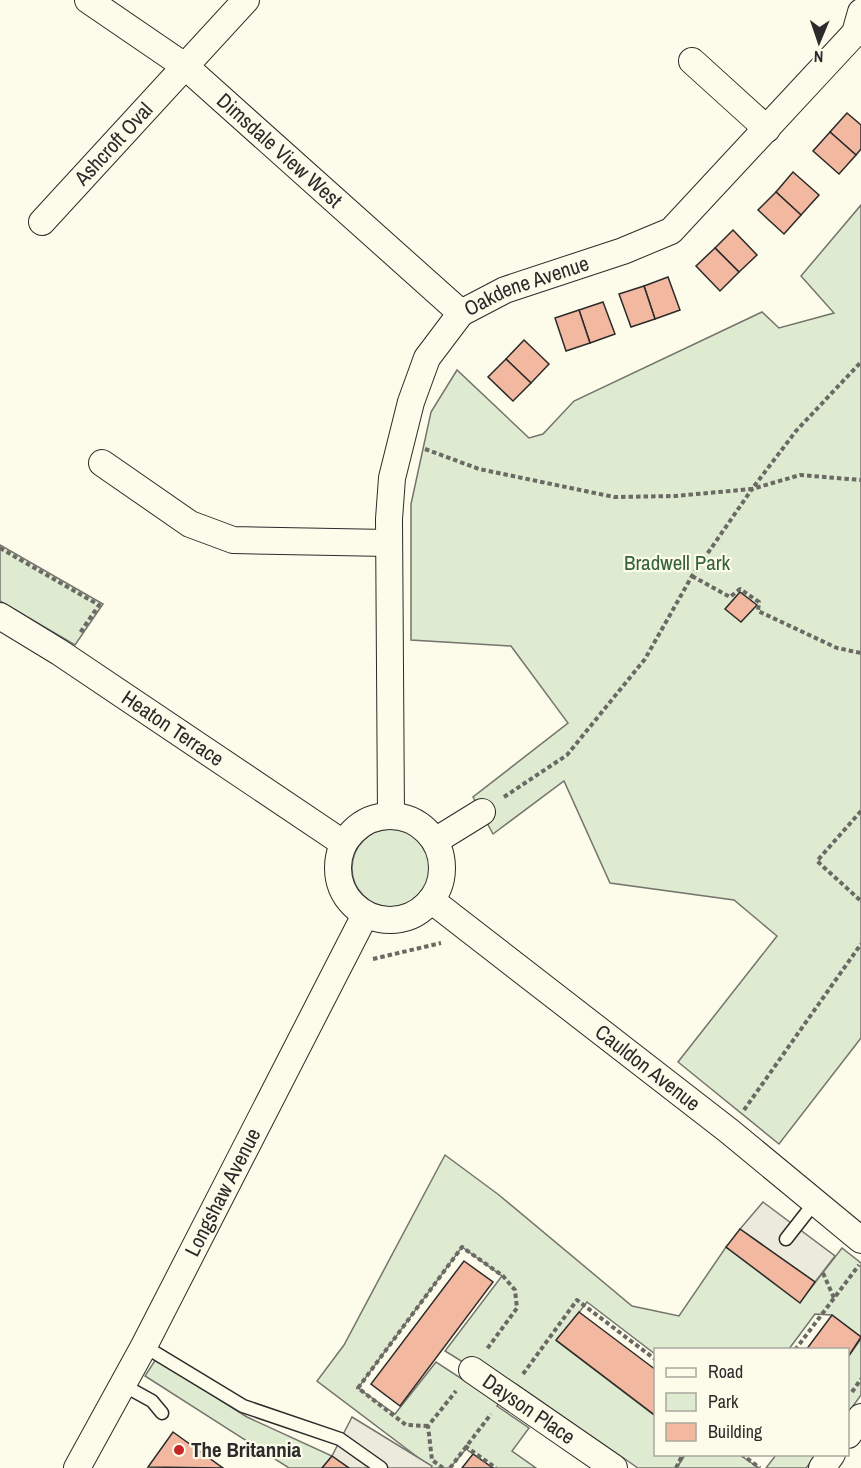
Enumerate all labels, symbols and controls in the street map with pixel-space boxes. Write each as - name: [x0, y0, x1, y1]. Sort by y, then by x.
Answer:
- north arrow: [789, 12, 849, 72]
- text: N: [813, 46, 824, 68]
- street label: Dimsdale View West: [211, 86, 349, 214]
- street label: Ashcroft Oval: [67, 96, 159, 192]
- street label: Oakdene Avenue: [459, 248, 593, 323]
- park label: Bradwell Park: [624, 548, 730, 577]
- street label: Heaton Terrace: [116, 683, 230, 773]
- street label: Cauldon Avenue: [589, 1017, 707, 1118]
- street label: Longshaw Avenue: [177, 1123, 267, 1261]
- legend: [654, 1348, 849, 1456]
- text: Road: [708, 1359, 743, 1384]
- street label: Dayson Place: [477, 1367, 581, 1451]
- text: Park: [708, 1389, 739, 1414]
- text: Building: [708, 1419, 763, 1444]
- place label: The Britannia: [191, 1435, 301, 1464]
- marker: The Britannia: [172, 1443, 186, 1457]

